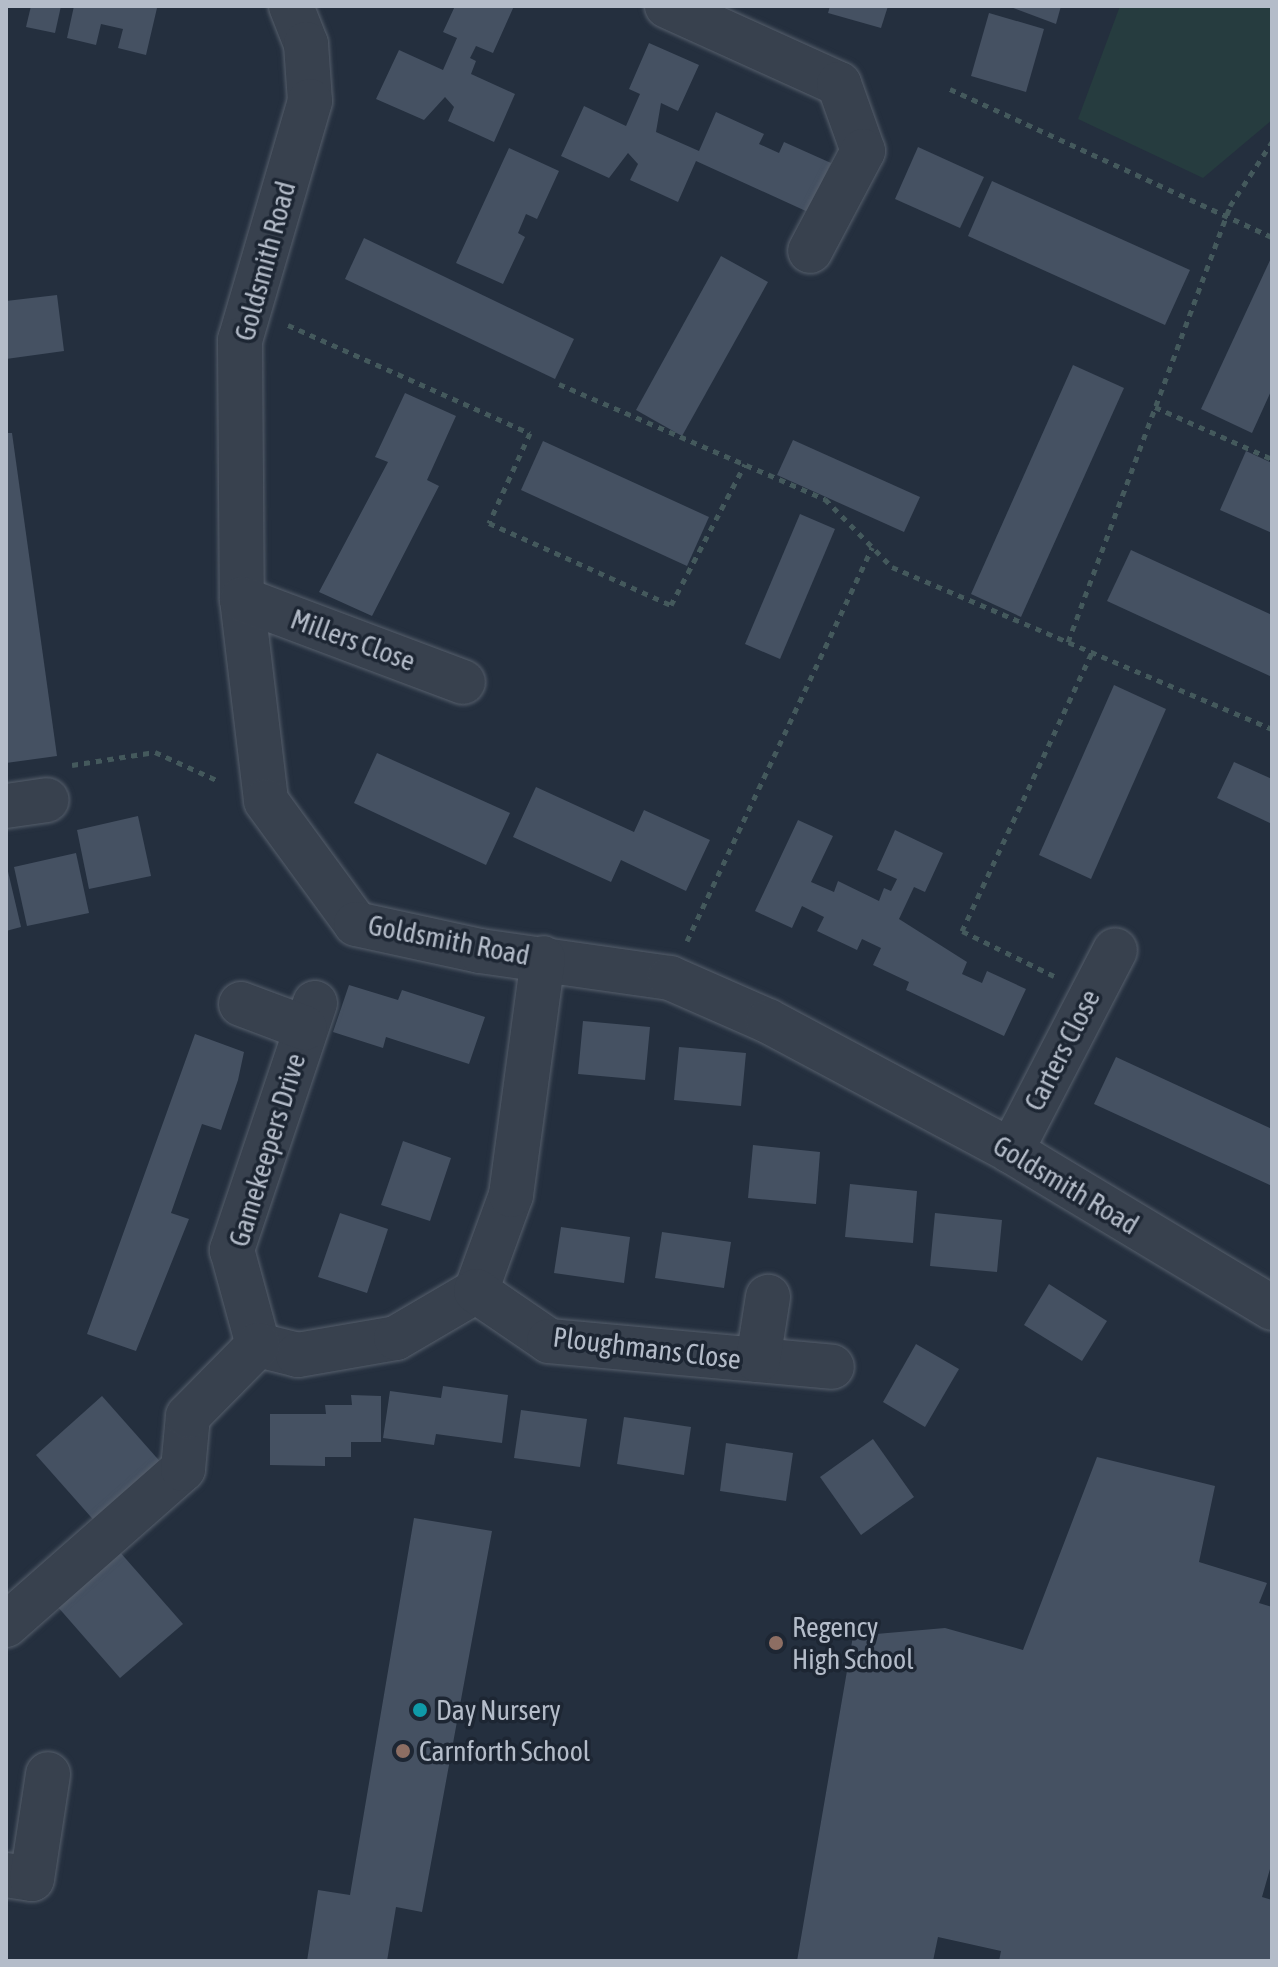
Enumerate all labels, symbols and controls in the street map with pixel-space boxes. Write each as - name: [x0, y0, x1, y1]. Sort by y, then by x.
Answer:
- street label: Goldsmith Road: [228, 178, 302, 344]
- street label: Millers Close: [286, 602, 420, 678]
- street label: Goldsmith Road: [365, 908, 533, 972]
- street label: Carters Close: [1017, 984, 1107, 1116]
- street label: Gamekeepers Drive: [222, 1049, 312, 1251]
- street label: Goldsmith Road: [987, 1128, 1145, 1242]
- street label: Ploughmans Close: [551, 1320, 743, 1376]
- place label: Regency High School: [792, 1610, 914, 1676]
- marker: Regency High School: [767, 1634, 785, 1652]
- place label: Day Nursery: [436, 1693, 561, 1727]
- marker: Day Nursery: [411, 1701, 429, 1719]
- place label: Carnforth School: [419, 1734, 590, 1768]
- marker: Carnforth School: [394, 1742, 412, 1760]

